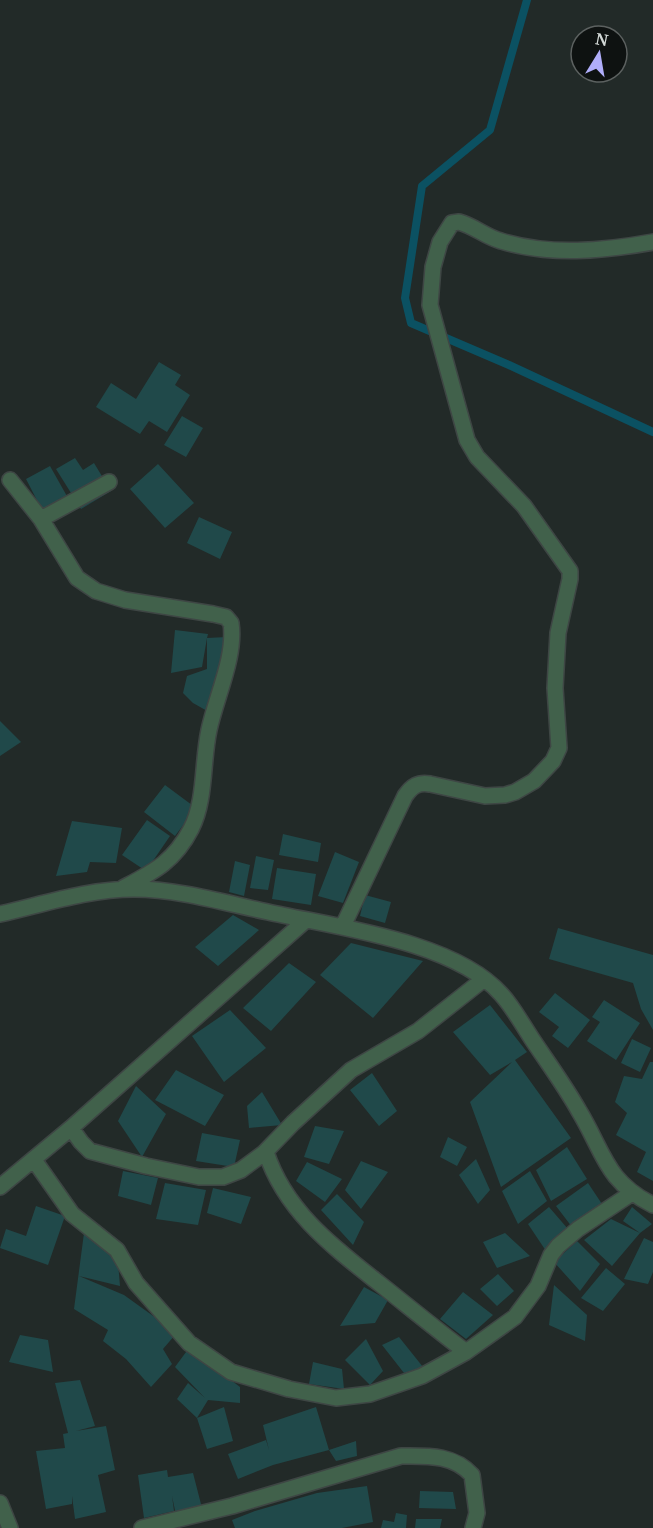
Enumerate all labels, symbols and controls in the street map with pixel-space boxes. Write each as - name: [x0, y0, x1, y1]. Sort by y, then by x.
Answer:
- north arrow: [569, 24, 629, 84]
- text: N: [594, 27, 611, 51]

